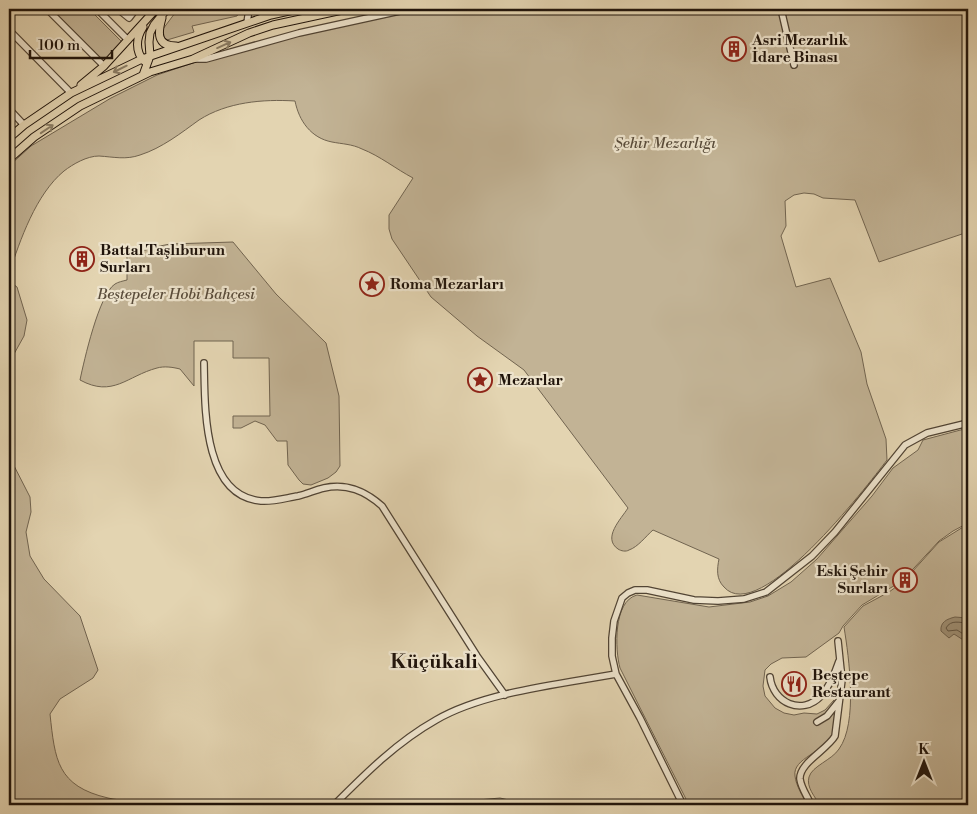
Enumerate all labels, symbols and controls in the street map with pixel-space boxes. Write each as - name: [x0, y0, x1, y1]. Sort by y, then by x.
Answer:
- scale bar: [30, 28, 112, 60]
- place label: Asri Mezarlık İdare Binası: [751, 31, 848, 67]
- text: 100 m: [38, 36, 80, 55]
- building icon: Asri Mezarlık İdare Binası: [721, 36, 747, 62]
- one-way arrow: [216, 39, 231, 49]
- one-way arrow: [113, 65, 128, 75]
- one-way arrow: [39, 124, 53, 134]
- park label: Şehir Mezarlığı: [614, 134, 716, 153]
- place label: Battal Taşlıburun Surları: [100, 241, 226, 277]
- building icon: Battal Taşlıburun Surları: [69, 246, 95, 272]
- place icon: Roma Mezarları: [359, 271, 385, 297]
- place label: Roma Mezarları: [390, 275, 504, 294]
- park label: Beştepeler Hobi Bahçesi: [96, 285, 255, 304]
- place icon: Mezarlar: [467, 367, 493, 393]
- place label: Mezarlar: [498, 371, 564, 390]
- place label: Eski Şehir Surları: [816, 562, 888, 598]
- building icon: Eski Şehir Surları: [892, 567, 918, 593]
- district label: Küçükali: [390, 650, 478, 675]
- place label: Beştepe Restaurant: [812, 666, 891, 702]
- restaurant icon: Beştepe Restaurant: [781, 671, 807, 697]
- north arrow: [900, 736, 950, 786]
- text: K: [918, 741, 930, 759]

